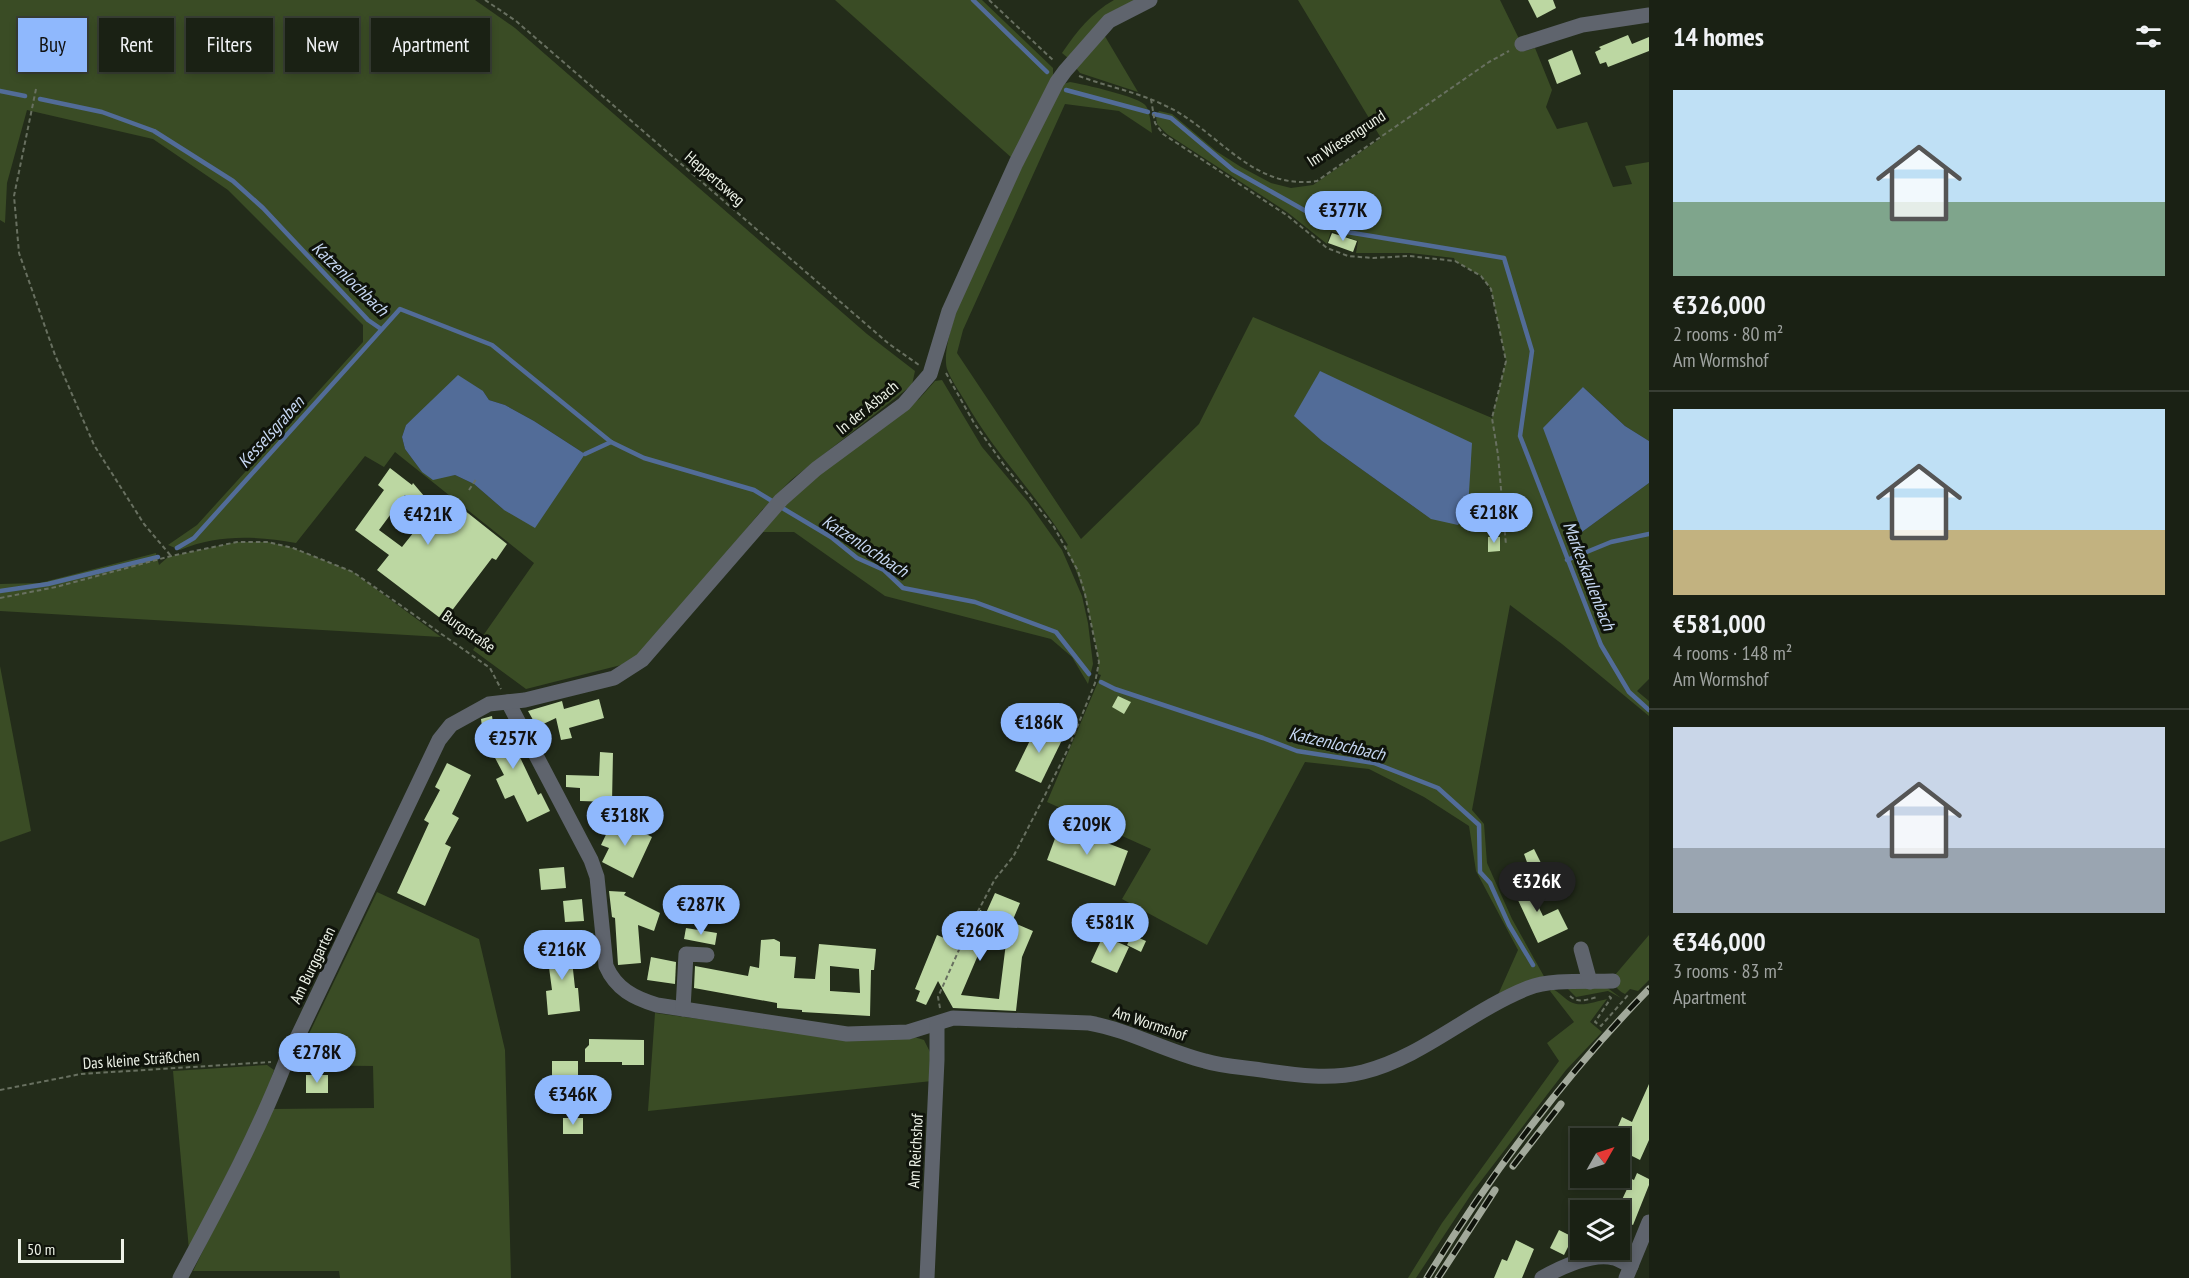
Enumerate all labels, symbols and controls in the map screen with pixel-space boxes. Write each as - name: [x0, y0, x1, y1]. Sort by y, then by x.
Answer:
- chip: Buy: [18, 18, 87, 72]
- chip: Rent: [99, 18, 174, 72]
- chip: Filters: [186, 18, 273, 72]
- chip: New: [285, 18, 359, 72]
- chip: Apartment: [371, 18, 490, 72]
- text: 14 homes: [1673, 20, 1764, 53]
- icon: filters: [2132, 20, 2165, 53]
- street label: Im Wiesengrund: [1303, 105, 1389, 171]
- icon: home: [1865, 129, 1973, 237]
- street label: Heppertsweg: [681, 147, 749, 209]
- pin: €377K: [1301, 191, 1385, 242]
- text: €377K: [1319, 197, 1367, 223]
- water label: Katzenlochbach: [307, 236, 394, 322]
- text: €326,000: [1673, 288, 1766, 321]
- text: 2 rooms · 80 m²: [1673, 321, 1783, 347]
- text: Am Wormshof: [1673, 347, 1768, 373]
- street label: In der Asbach: [832, 376, 902, 438]
- water label: Kesselsgraben: [232, 390, 310, 472]
- icon: home: [1865, 448, 1973, 556]
- pin: €218K: [1452, 493, 1536, 544]
- pin: €421K: [386, 495, 470, 546]
- text: €218K: [1470, 499, 1518, 525]
- text: €421K: [404, 501, 452, 527]
- water label: Katzenlochbach: [818, 509, 913, 582]
- water label: Markeskaulenbach: [1558, 518, 1621, 635]
- street label: Burgstraße: [438, 605, 500, 657]
- text: €581,000: [1673, 607, 1766, 640]
- text: 4 rooms · 148 m²: [1673, 640, 1792, 666]
- text: Am Wormshof: [1673, 666, 1768, 692]
- pin: €186K: [997, 703, 1081, 754]
- text: €186K: [1015, 709, 1063, 735]
- pin: €257K: [471, 719, 555, 770]
- water label: Katzenlochbach: [1287, 721, 1388, 766]
- text: €257K: [489, 725, 537, 751]
- icon: home: [1865, 766, 1973, 874]
- pin: €318K: [583, 796, 667, 847]
- text: €318K: [601, 802, 649, 828]
- pin: €209K: [1045, 805, 1129, 856]
- text: €209K: [1063, 811, 1111, 837]
- pin: €326K: [1495, 862, 1579, 913]
- text: €326K: [1513, 868, 1561, 894]
- pin: €287K: [659, 885, 743, 936]
- text: €287K: [677, 891, 725, 917]
- pin: €581K: [1068, 903, 1152, 954]
- text: €581K: [1086, 909, 1134, 935]
- pin: €260K: [938, 911, 1022, 962]
- text: €260K: [956, 917, 1004, 943]
- street label: Am Burggarten: [285, 923, 339, 1007]
- text: €346,000: [1673, 925, 1766, 958]
- pin: €216K: [520, 930, 604, 981]
- text: €216K: [538, 936, 586, 962]
- text: 3 rooms · 83 m²: [1673, 958, 1783, 984]
- text: Apartment: [1673, 984, 1746, 1010]
- street label: Am Wormshof: [1111, 1001, 1190, 1045]
- pin: €278K: [275, 1033, 359, 1084]
- text: €278K: [293, 1039, 341, 1065]
- street label: Das kleine Sträßchen: [82, 1045, 200, 1073]
- pin: €346K: [531, 1075, 615, 1126]
- text: €346K: [549, 1081, 597, 1107]
- street label: Am Reichshof: [903, 1112, 927, 1189]
- north arrow: [1570, 1128, 1630, 1188]
- map controls: [1570, 1128, 1630, 1260]
- button: layers: [1570, 1200, 1630, 1260]
- scale bar: [18, 1236, 124, 1264]
- text: 50 m: [27, 1239, 55, 1259]

